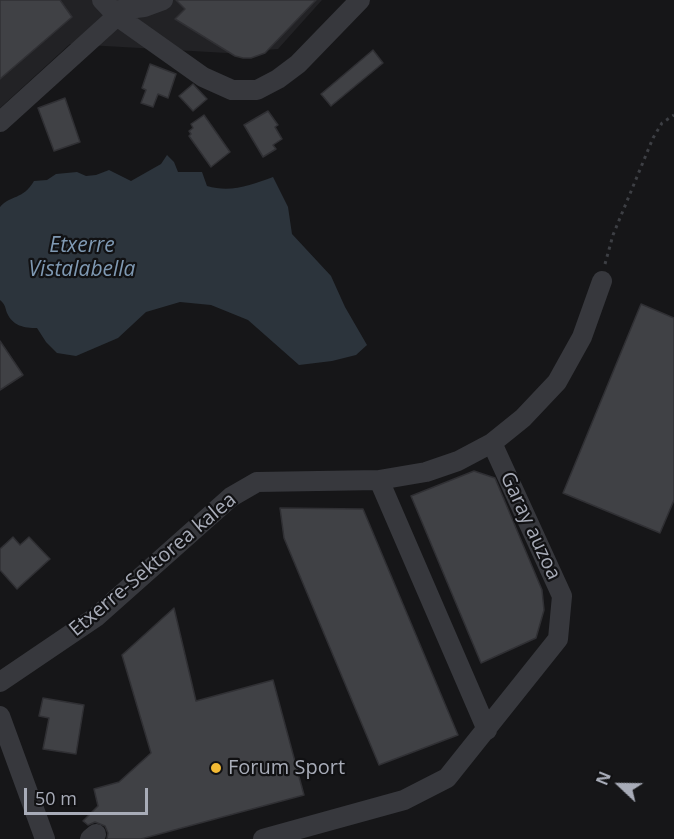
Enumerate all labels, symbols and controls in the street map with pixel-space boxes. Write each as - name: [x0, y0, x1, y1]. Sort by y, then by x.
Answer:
- water label: Etxerre Vistalabella: [29, 233, 135, 283]
- street label: Garay auzoa: [495, 468, 565, 584]
- street label: Etxerre-Sektorea kalea: [65, 488, 241, 642]
- north arrow: [590, 755, 650, 815]
- place label: Forum Sport: [228, 756, 345, 780]
- marker: Forum Sport: [209, 761, 223, 775]
- text: N: [591, 768, 616, 788]
- scale bar: [27, 776, 152, 814]
- text: 50 m: [35, 786, 77, 810]

